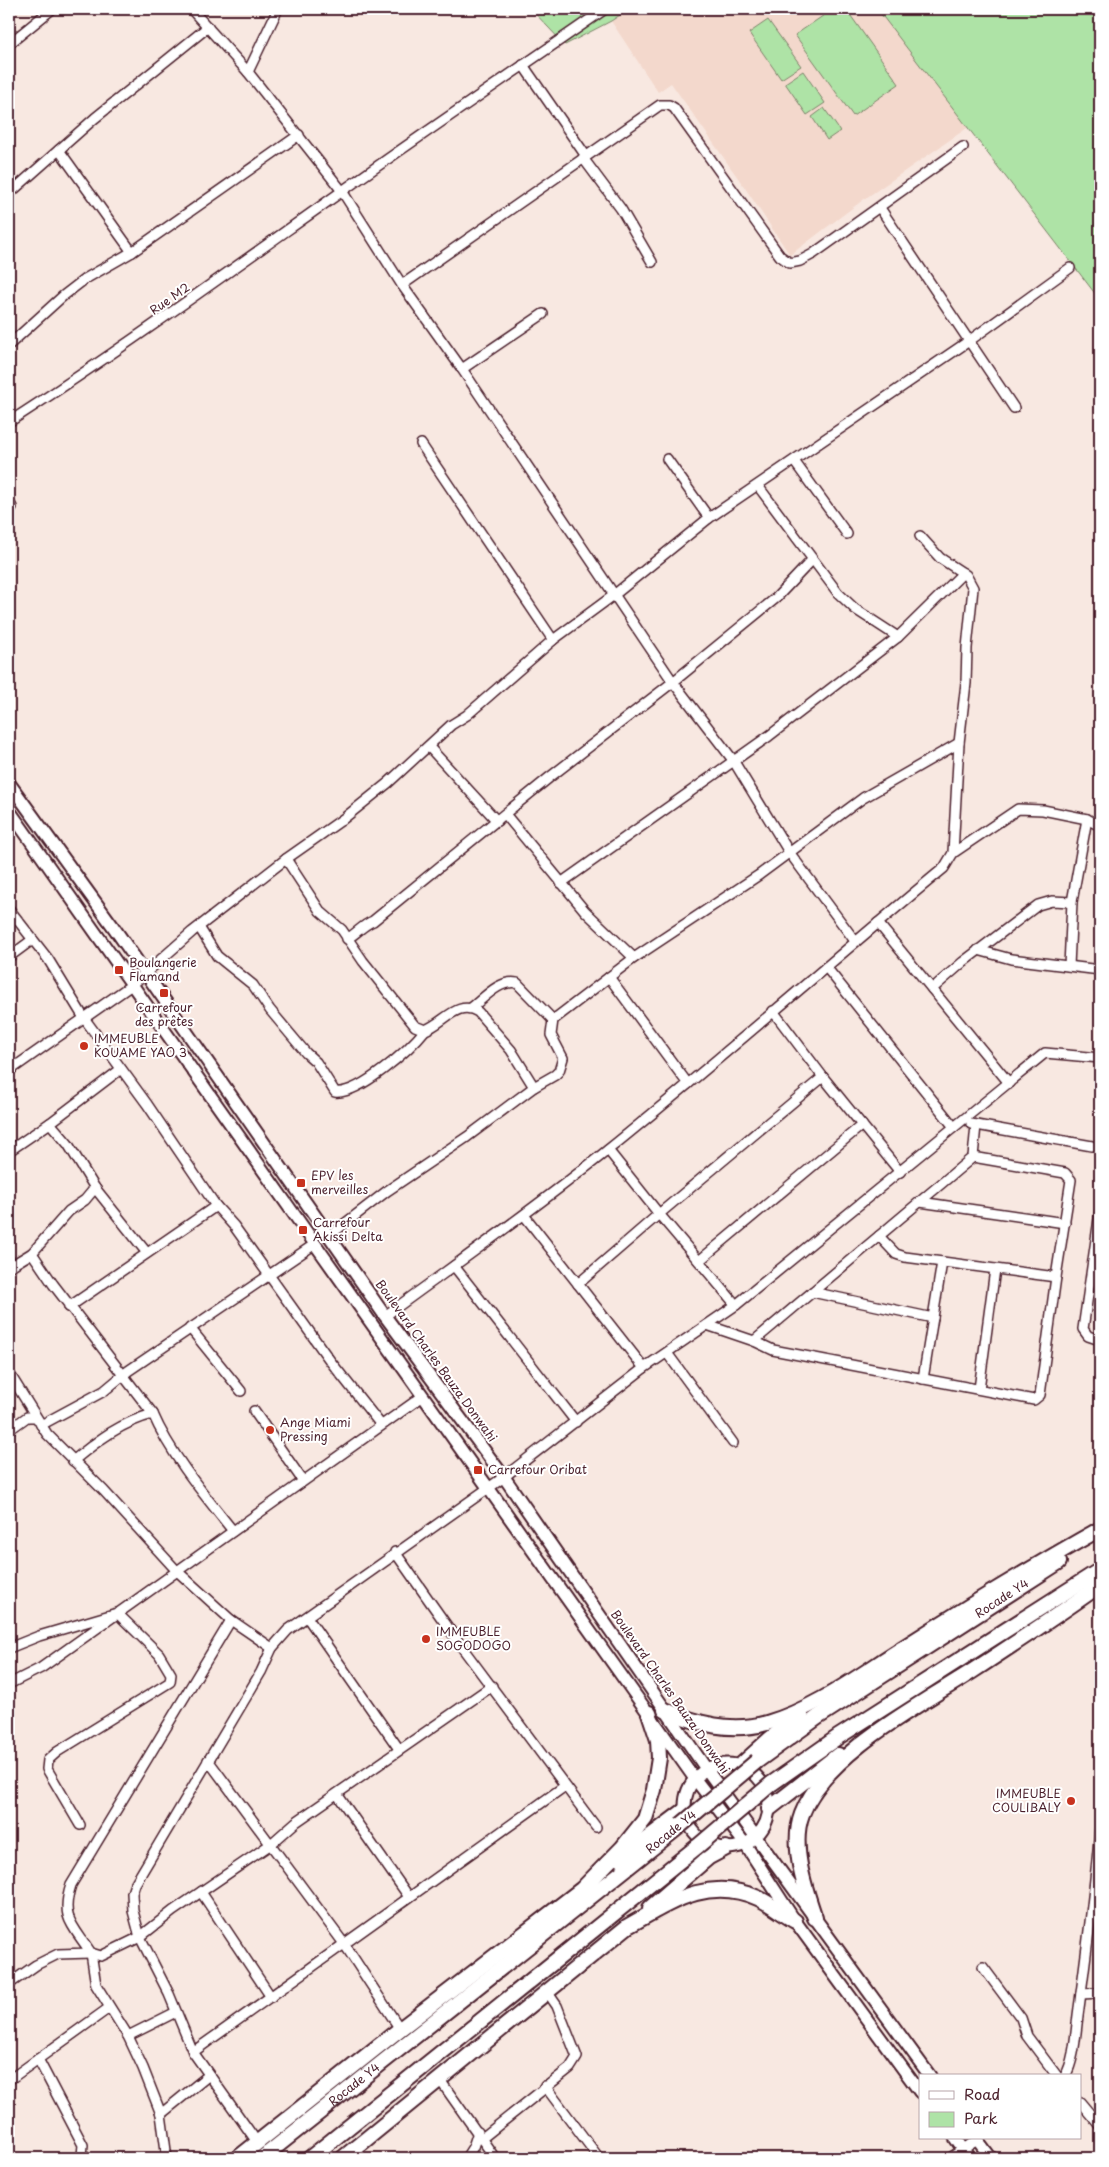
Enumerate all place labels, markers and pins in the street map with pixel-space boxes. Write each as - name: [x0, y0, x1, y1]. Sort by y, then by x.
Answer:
- place label: Boulangerie Flamand: [129, 953, 197, 985]
- marker: Boulangerie Flamand: [113, 964, 125, 976]
- marker: Carrefour des prêtes: [158, 987, 170, 999]
- place label: Carrefour des prêtes: [135, 998, 193, 1030]
- place label: IMMEUBLE KOUAME YAO 3: [94, 1029, 187, 1061]
- marker: IMMEUBLE KOUAME YAO 3: [78, 1040, 90, 1052]
- place label: EPV les merveilles: [311, 1166, 369, 1198]
- marker: EPV les merveilles: [295, 1177, 307, 1189]
- place label: Carrefour Akissi Delta: [313, 1213, 383, 1245]
- marker: Carrefour Akissi Delta: [297, 1224, 309, 1236]
- place label: Ange Miami Pressing: [280, 1413, 351, 1445]
- marker: Ange Miami Pressing: [264, 1424, 276, 1436]
- place label: Carrefour Oribat: [488, 1460, 587, 1478]
- marker: Carrefour Oribat: [472, 1464, 484, 1476]
- place label: IMMEUBLE SOGODOGO: [436, 1622, 511, 1654]
- marker: IMMEUBLE SOGODOGO: [420, 1633, 432, 1645]
- place label: IMMEUBLE COULIBALY: [992, 1784, 1061, 1816]
- marker: IMMEUBLE COULIBALY: [1065, 1795, 1077, 1807]

